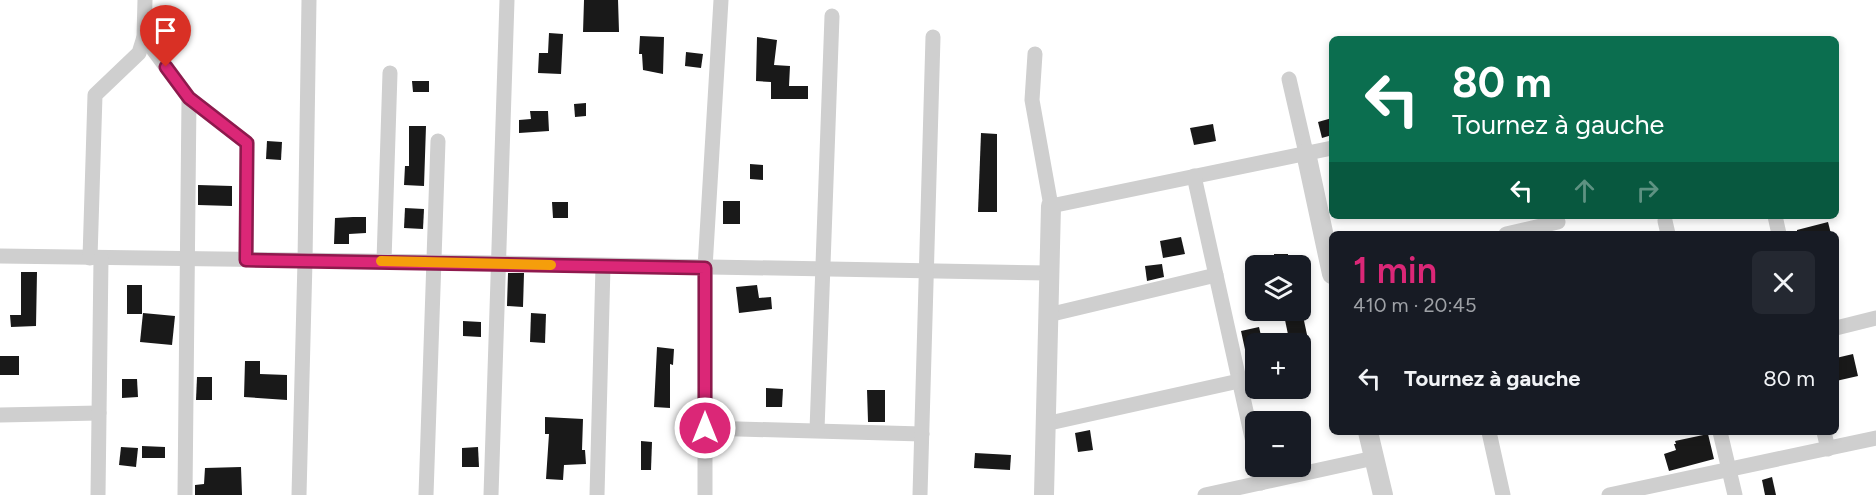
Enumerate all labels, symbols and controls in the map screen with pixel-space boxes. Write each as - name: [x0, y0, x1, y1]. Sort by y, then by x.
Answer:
- pin: [140, 5, 191, 67]
- icon: arrive: [149, 14, 182, 47]
- text: 80 m: [1452, 57, 1552, 108]
- icon: left: [1353, 60, 1431, 138]
- text: Tournez à gauche: [1452, 108, 1664, 141]
- icon: left: [1505, 174, 1538, 207]
- icon: ahead: [1568, 174, 1601, 207]
- icon: right: [1631, 174, 1664, 207]
- text: 1 min: [1353, 249, 1437, 292]
- button: close: [1752, 251, 1815, 314]
- map controls: [1245, 255, 1311, 477]
- button: layers: [1245, 255, 1311, 321]
- text: 410 m · 20:45: [1353, 293, 1476, 317]
- button: +: [1245, 333, 1311, 399]
- icon: left: [1353, 362, 1386, 395]
- text: Tournez à gauche: [1404, 365, 1580, 392]
- text: 80 m: [1763, 365, 1815, 392]
- position arrow: [673, 396, 737, 460]
- button: −: [1245, 411, 1311, 477]

